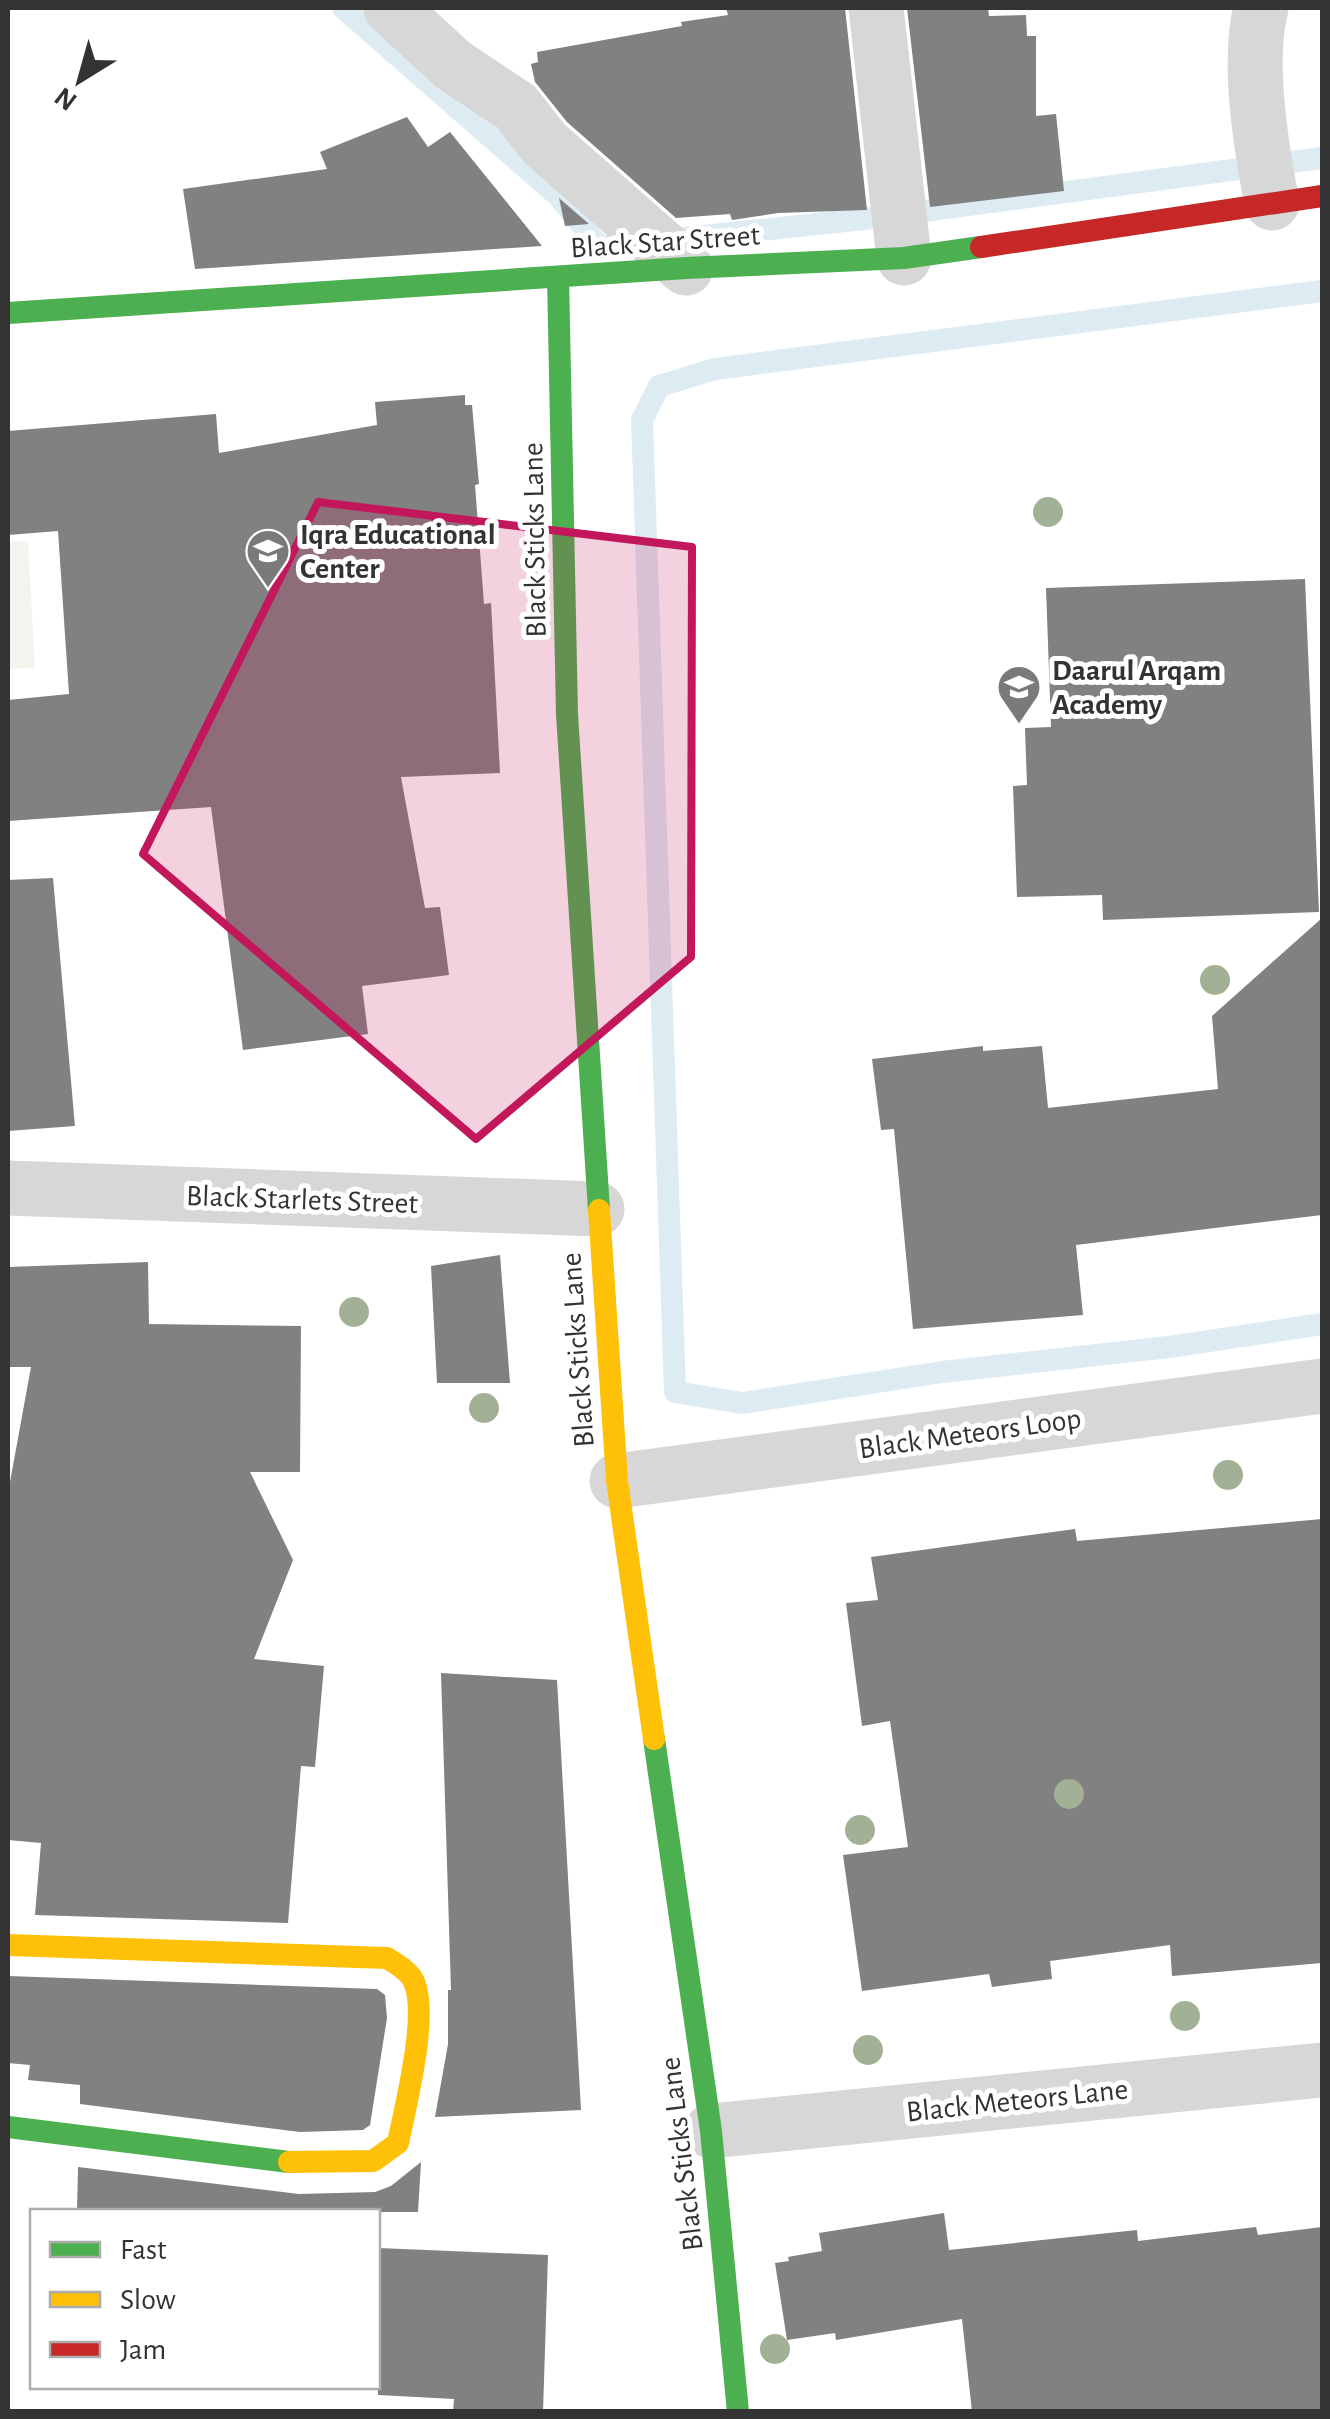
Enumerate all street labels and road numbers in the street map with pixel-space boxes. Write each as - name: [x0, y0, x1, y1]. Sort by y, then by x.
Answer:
- street label: Black Star Street: [569, 220, 761, 264]
- street label: Black Sticks Lane: [518, 442, 552, 638]
- street label: Black Starlets Street: [185, 1181, 419, 1219]
- street label: Black Sticks Lane: [556, 1252, 600, 1448]
- street label: Black Meteors Loop: [857, 1404, 1083, 1464]
- street label: Black Sticks Lane: [655, 2055, 709, 2253]
- street label: Black Meteors Lane: [905, 2074, 1130, 2128]

